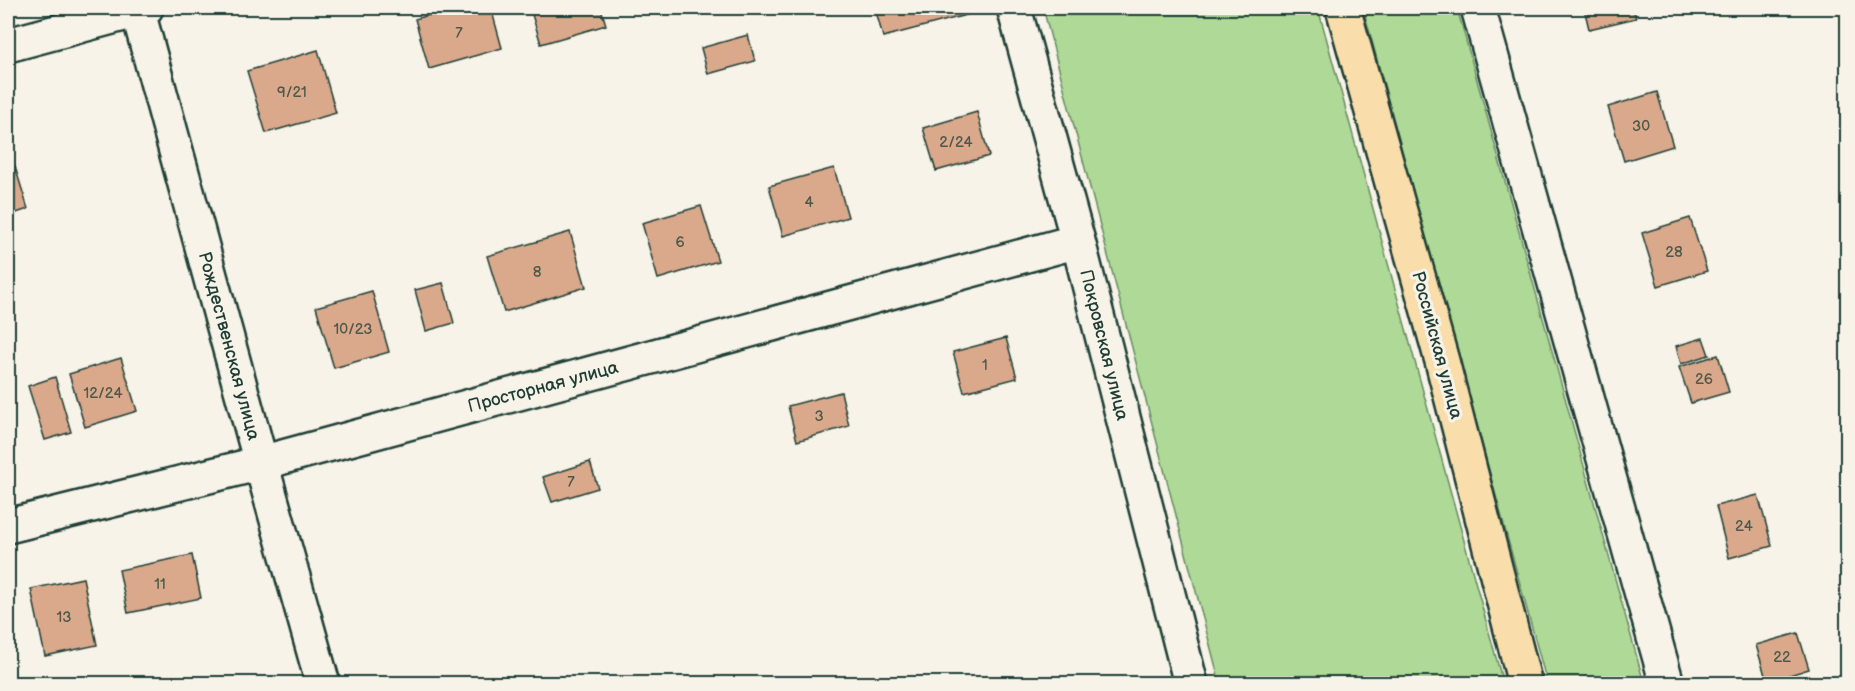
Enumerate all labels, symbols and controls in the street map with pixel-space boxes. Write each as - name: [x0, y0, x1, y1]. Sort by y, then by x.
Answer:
- house number: 7: [455, 24, 463, 43]
- house number: 9/21: [277, 83, 307, 102]
- house number: 30: [1632, 117, 1650, 136]
- house number: 2/24: [939, 133, 973, 152]
- house number: 4: [804, 193, 814, 212]
- house number: 6: [675, 233, 685, 252]
- house number: 28: [1665, 243, 1683, 262]
- street label: Рождественская улица: [194, 249, 264, 443]
- house number: 8: [533, 263, 542, 282]
- street label: Покровская улица: [1075, 267, 1133, 423]
- street label: Российская улица: [1407, 269, 1467, 422]
- house number: 10/23: [333, 320, 373, 339]
- house number: 1: [982, 356, 988, 375]
- street label: Просторная улица: [465, 357, 621, 417]
- house number: 26: [1695, 370, 1713, 389]
- house number: 12/24: [83, 384, 123, 403]
- house number: 3: [814, 407, 824, 426]
- house number: 7: [567, 473, 575, 492]
- house number: 24: [1735, 517, 1753, 536]
- house number: 11: [154, 575, 166, 594]
- house number: 13: [56, 608, 72, 627]
- house number: 22: [1773, 648, 1791, 667]

